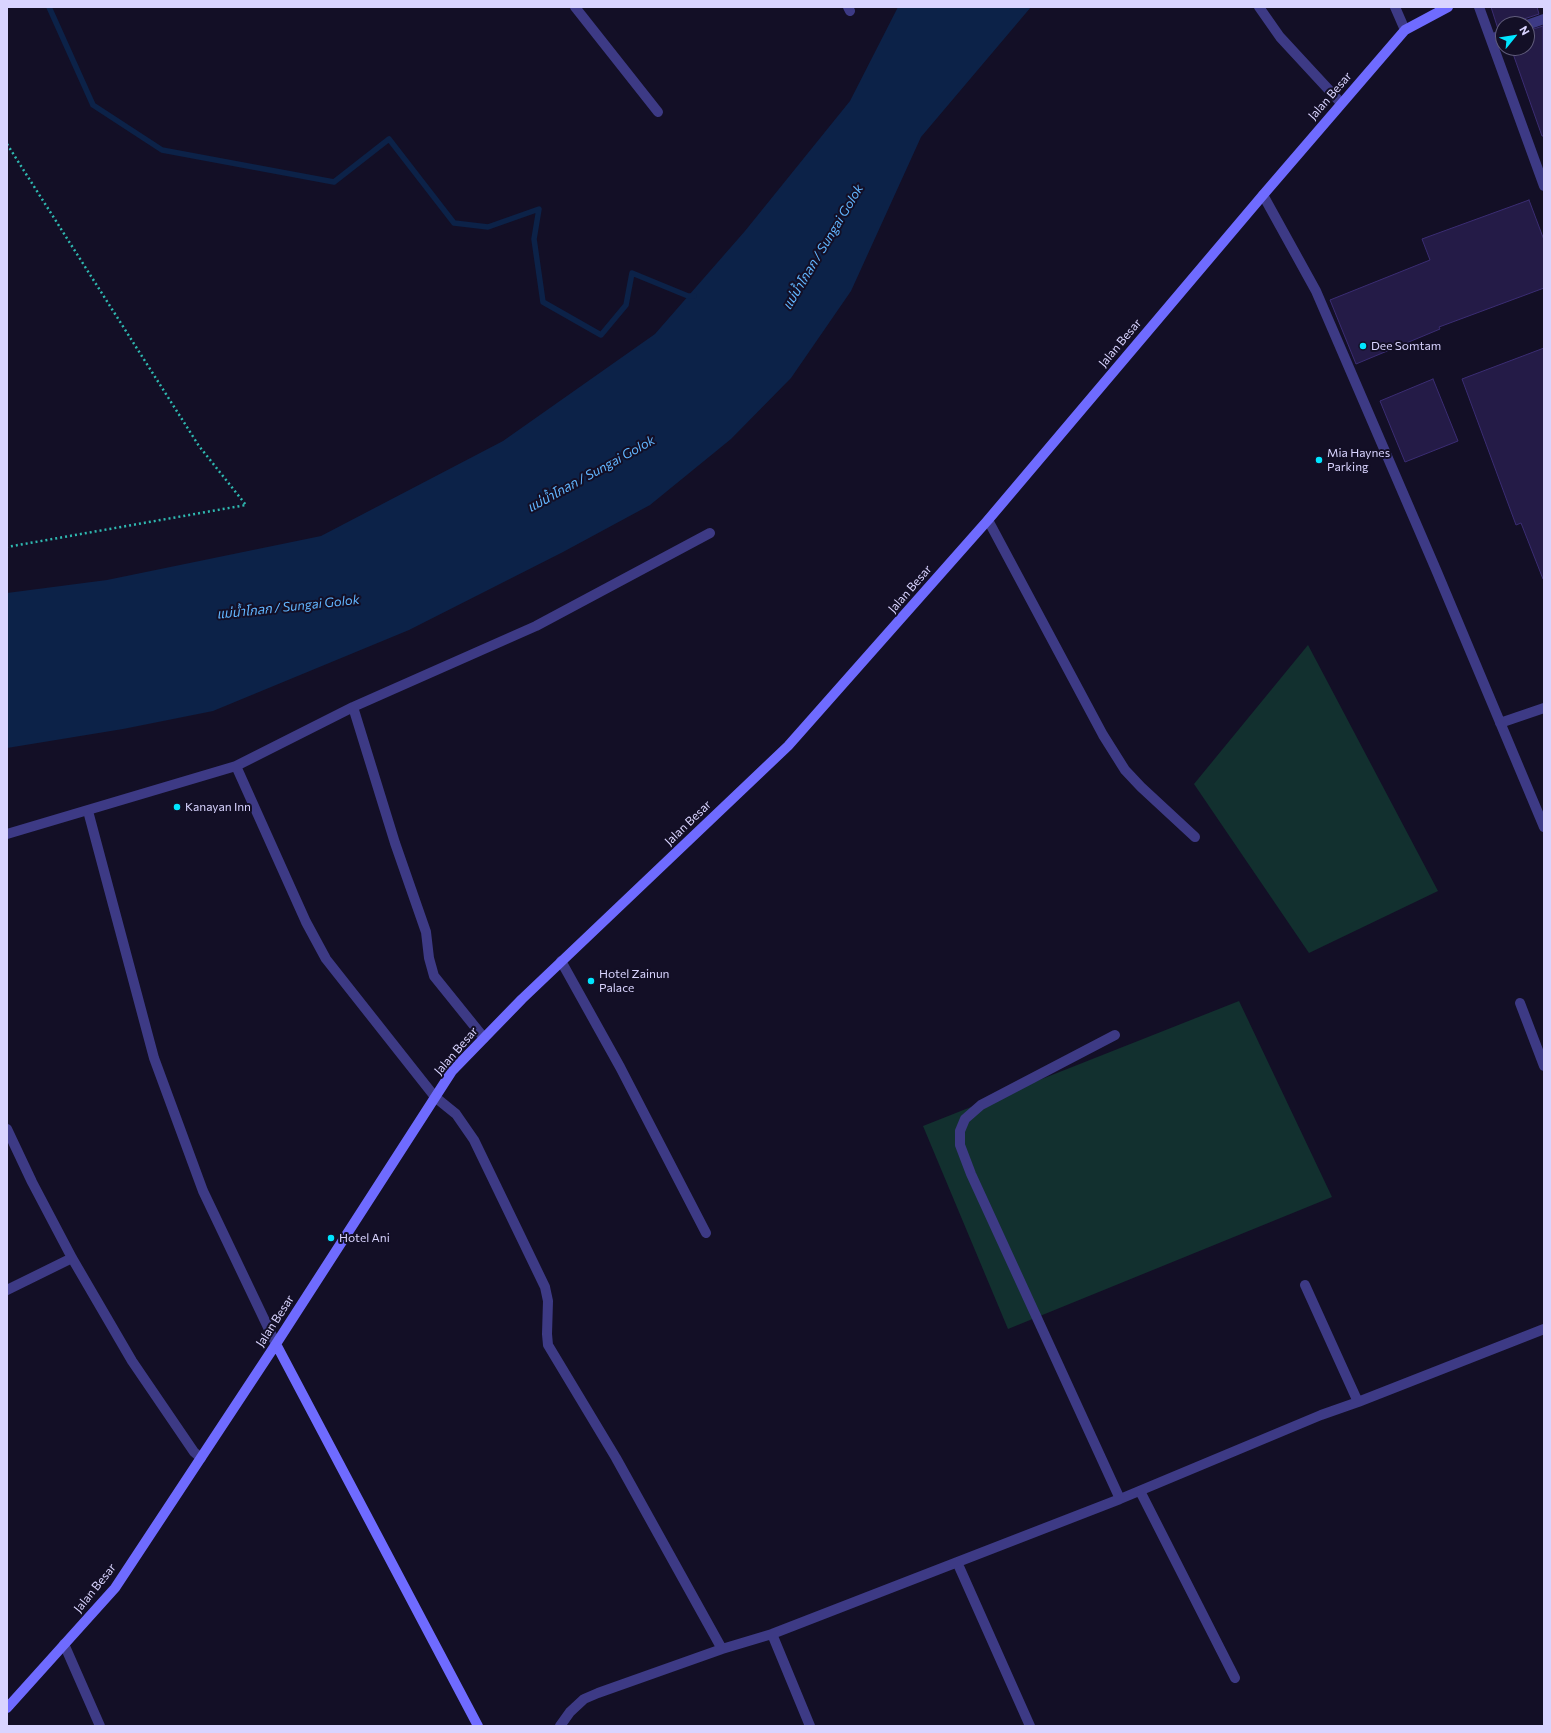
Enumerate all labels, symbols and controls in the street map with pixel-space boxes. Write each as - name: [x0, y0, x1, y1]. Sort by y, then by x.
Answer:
- north arrow: [1495, 16, 1535, 56]
- text: N: [1517, 23, 1533, 37]
- street label: Jalan Besar: [1305, 69, 1355, 123]
- water label: แม่น้ำโกลก / Sungai Golok: [779, 181, 867, 313]
- street label: Jalan Besar: [1096, 316, 1144, 370]
- place label: Dee Somtam: [1371, 339, 1441, 353]
- marker: Dee Somtam: [1358, 341, 1368, 351]
- water label: แม่น้ำโกลก / Sungai Golok: [524, 432, 658, 516]
- place label: Mia Haynes Parking: [1327, 446, 1390, 474]
- marker: Mia Haynes Parking: [1314, 455, 1324, 465]
- street label: Jalan Besar: [885, 562, 935, 616]
- water label: แม่น้ำโกลก / Sungai Golok: [216, 592, 360, 622]
- street label: Jalan Besar: [662, 797, 714, 849]
- place label: Kanayan Inn: [185, 800, 251, 814]
- marker: Kanayan Inn: [172, 802, 182, 812]
- place label: Hotel Zainun Palace: [599, 967, 669, 995]
- marker: Hotel Zainun Palace: [586, 976, 596, 986]
- street label: Jalan Besar: [431, 1024, 481, 1078]
- place label: Hotel Ani: [339, 1231, 390, 1245]
- marker: Hotel Ani: [326, 1233, 336, 1243]
- street label: Jalan Besar: [253, 1292, 297, 1350]
- street label: Jalan Besar: [71, 1561, 119, 1615]

